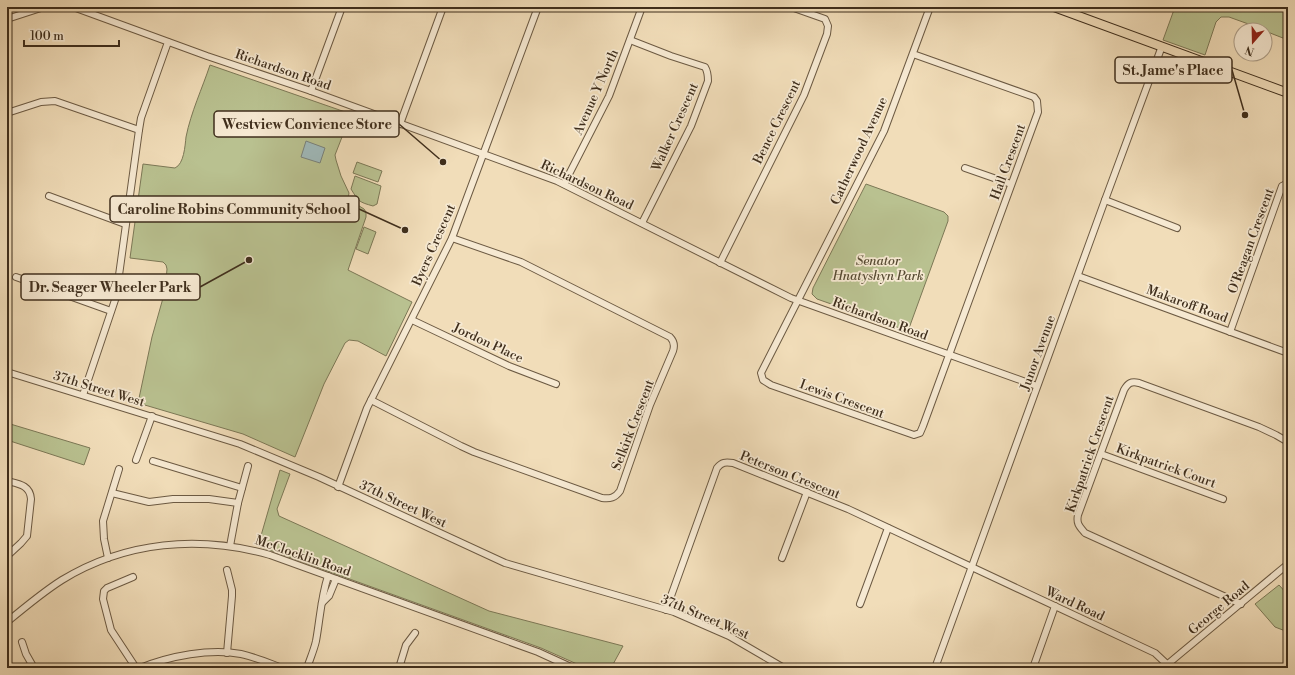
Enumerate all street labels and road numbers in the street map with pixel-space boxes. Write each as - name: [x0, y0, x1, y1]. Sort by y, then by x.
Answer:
- street label: Richardson Road: [233, 46, 334, 94]
- street label: Avenue Y North: [570, 46, 622, 138]
- street label: Bence Crescent: [749, 77, 804, 168]
- street label: Walker Crescent: [648, 80, 702, 175]
- street label: Catherwood Avenue: [827, 94, 891, 207]
- street label: Hall Crescent: [987, 122, 1029, 202]
- street label: Richardson Road: [538, 157, 636, 214]
- street label: O'Reagan Crescent: [1224, 186, 1278, 296]
- street label: Byers Crescent: [408, 201, 459, 289]
- street label: Makaroff Road: [1144, 282, 1231, 326]
- street label: Richardson Road: [830, 294, 931, 344]
- street label: Junor Avenue: [1017, 313, 1059, 394]
- street label: Jordon Place: [449, 319, 526, 366]
- street label: 37th Street West: [51, 368, 147, 411]
- street label: Lewis Crescent: [797, 376, 887, 422]
- street label: Selkirk Crescent: [608, 377, 658, 473]
- street label: Kirkpatrick Crescent: [1062, 393, 1118, 515]
- street label: Kirkpatrick Court: [1114, 441, 1219, 492]
- street label: Peterson Crescent: [737, 448, 843, 503]
- street label: 37th Street West: [357, 477, 450, 531]
- street label: McClocklin Road: [253, 532, 354, 580]
- street label: George Road: [1185, 577, 1253, 638]
- street label: Ward Road: [1042, 583, 1108, 625]
- street label: 37th Street West: [658, 591, 752, 643]

